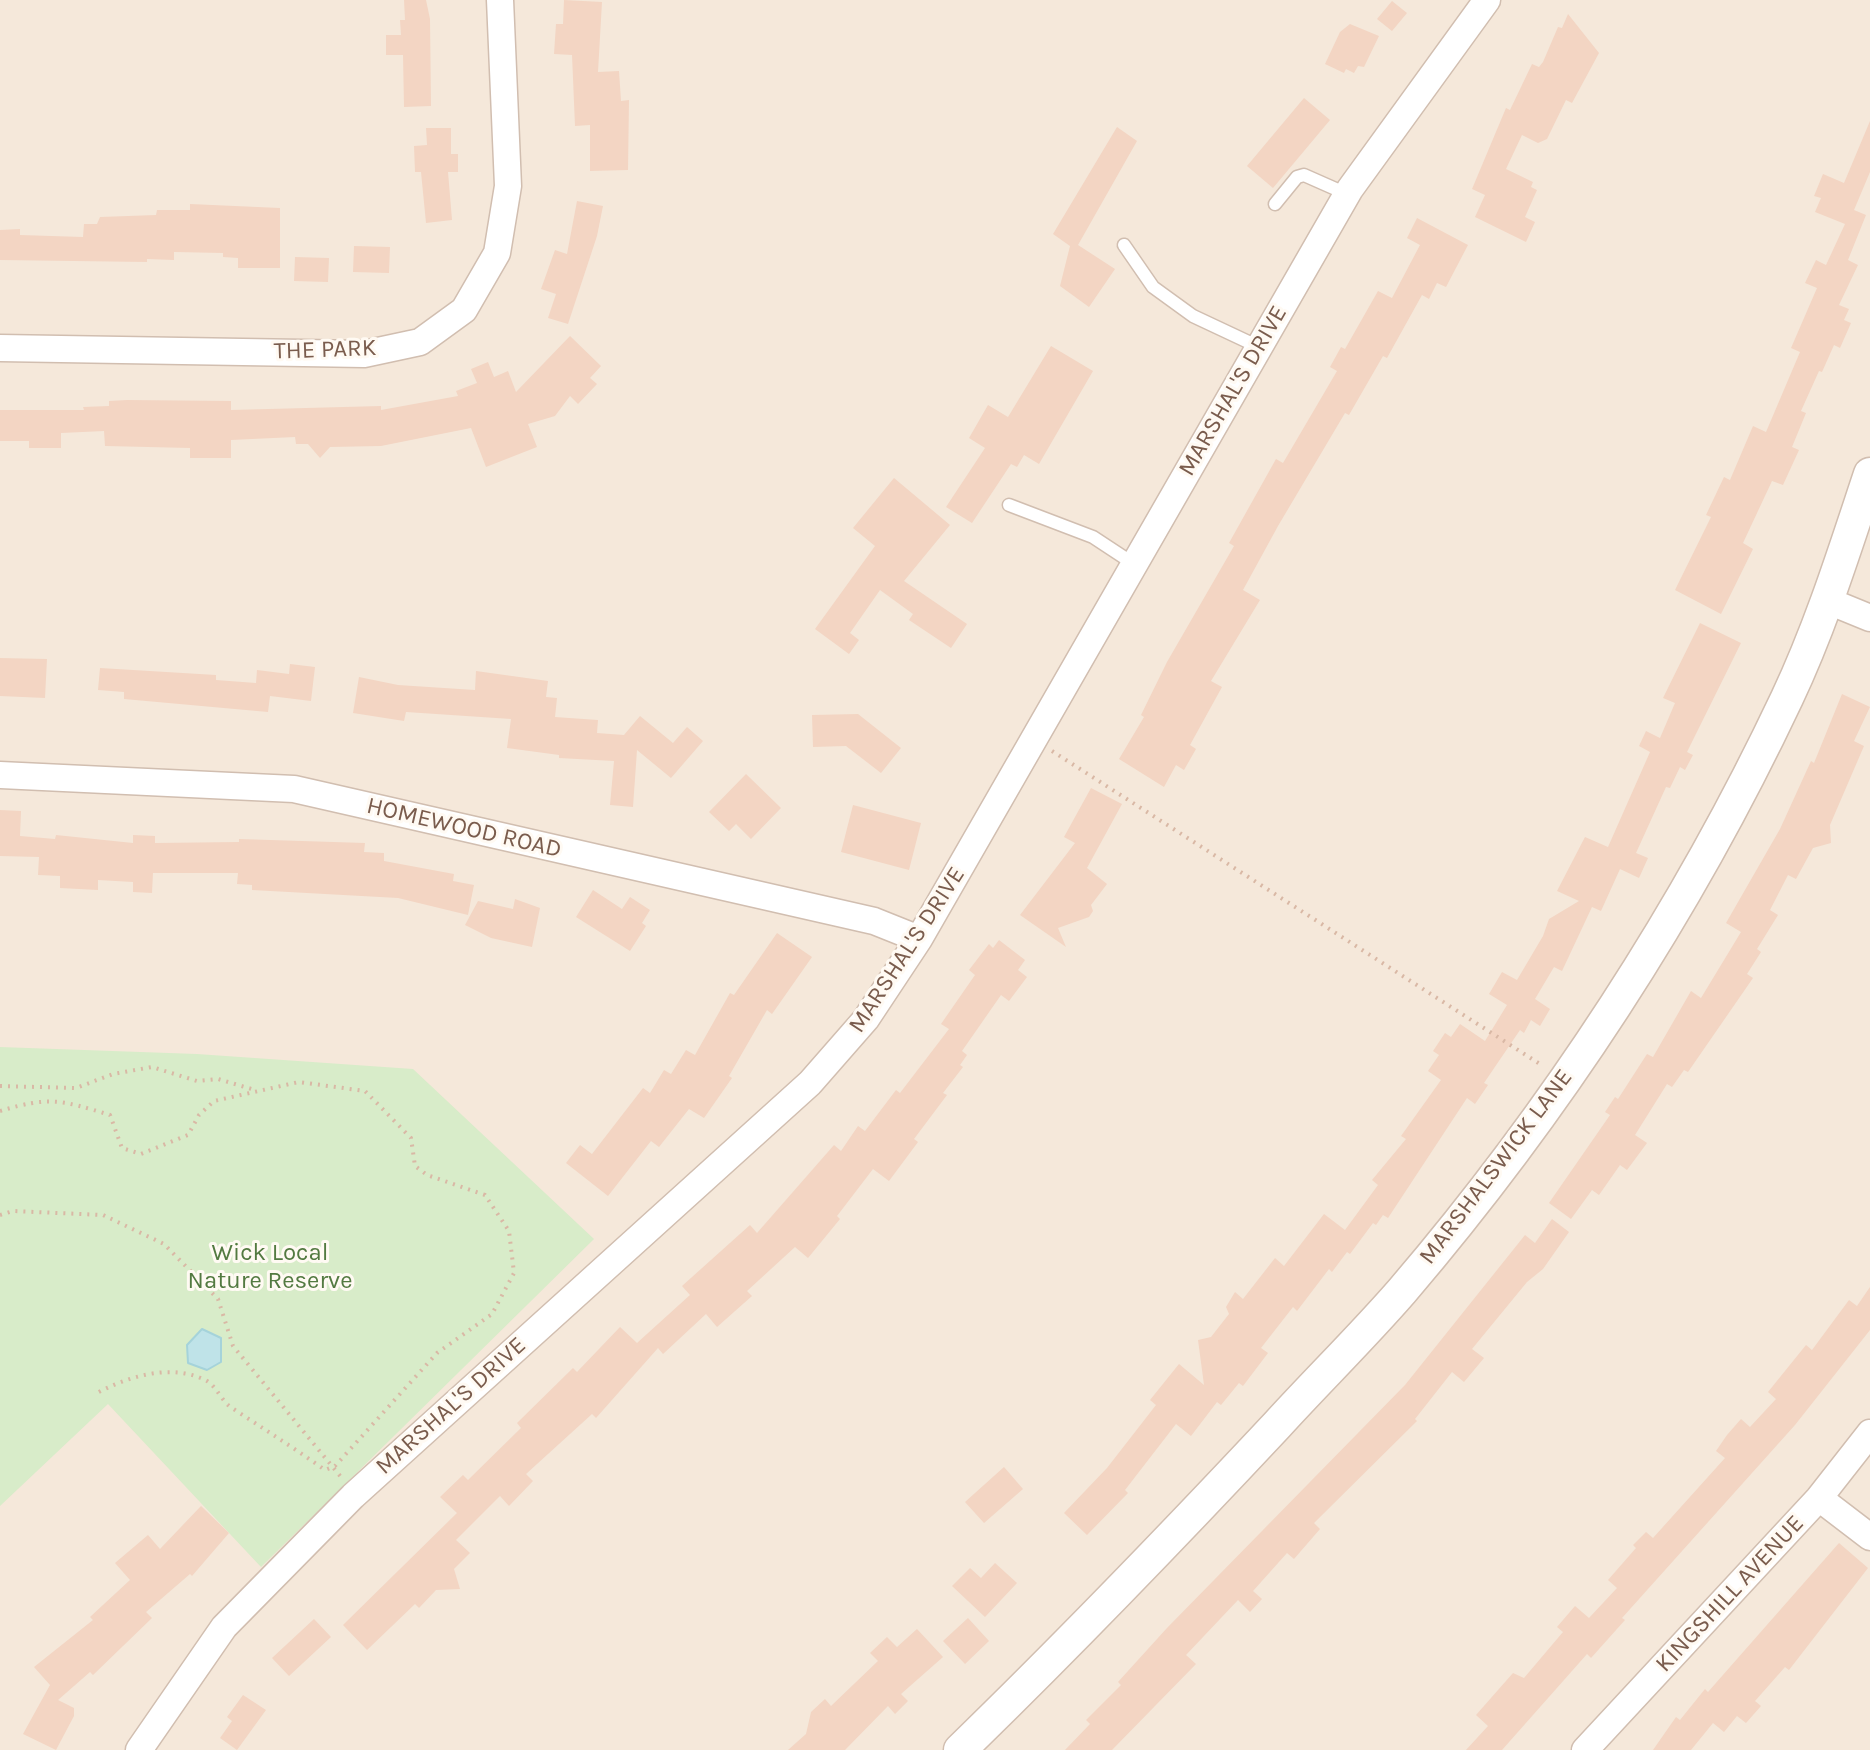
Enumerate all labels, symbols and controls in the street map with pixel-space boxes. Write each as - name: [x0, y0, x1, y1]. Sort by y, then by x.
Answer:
- street label: MARSHAL'S DRIVE: [1173, 301, 1293, 481]
- street label: THE PARK: [273, 334, 377, 366]
- street label: HOMEWOOD ROAD: [364, 792, 564, 864]
- street label: MARSHAL'S DRIVE: [843, 862, 971, 1038]
- street label: MARSHALSWICK LANE: [1413, 1064, 1579, 1270]
- park label: Wick Local Nature Reserve: [188, 1239, 352, 1295]
- street label: MARSHAL'S DRIVE: [370, 1331, 532, 1481]
- street label: KINGSHILL AVENUE: [1650, 1509, 1810, 1679]

